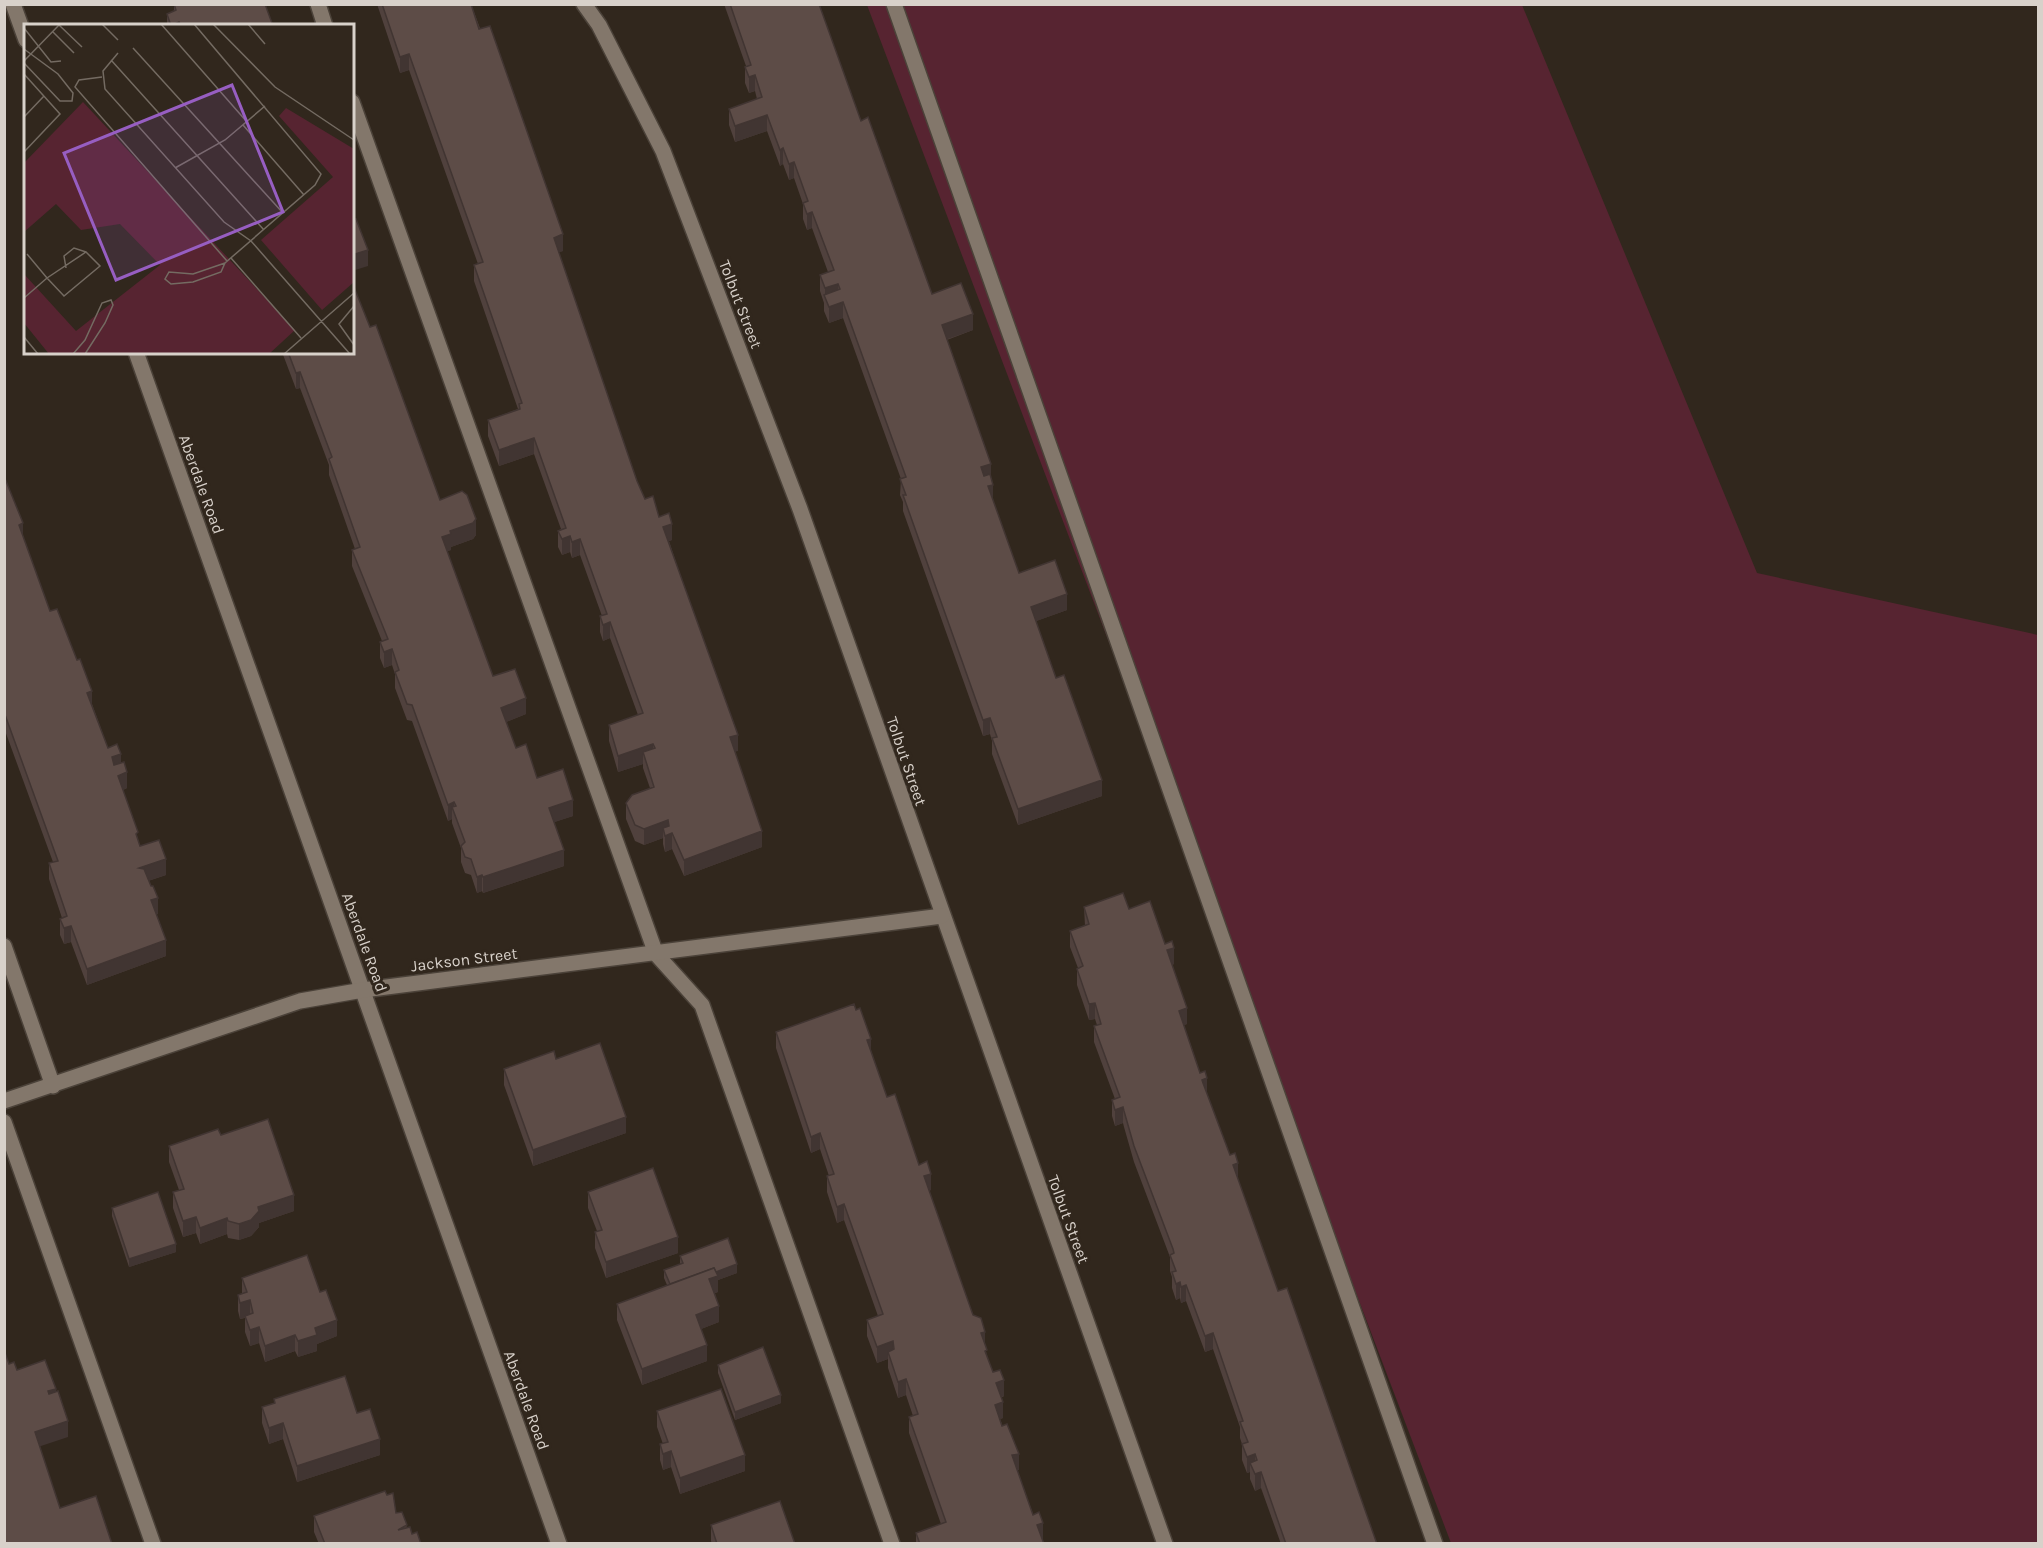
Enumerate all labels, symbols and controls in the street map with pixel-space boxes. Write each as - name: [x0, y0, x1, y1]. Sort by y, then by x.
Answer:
- inset map: [24, 24, 354, 354]
- street label: Tolbut Street: [715, 257, 766, 351]
- street label: Aberdale Road: [175, 432, 228, 536]
- street label: Tolbut Street: [882, 714, 931, 808]
- street label: Aberdale Road: [338, 890, 391, 994]
- street label: Jackson Street: [410, 944, 518, 975]
- street label: Tolbut Street: [1044, 1172, 1093, 1266]
- street label: Aberdale Road: [500, 1348, 553, 1452]

